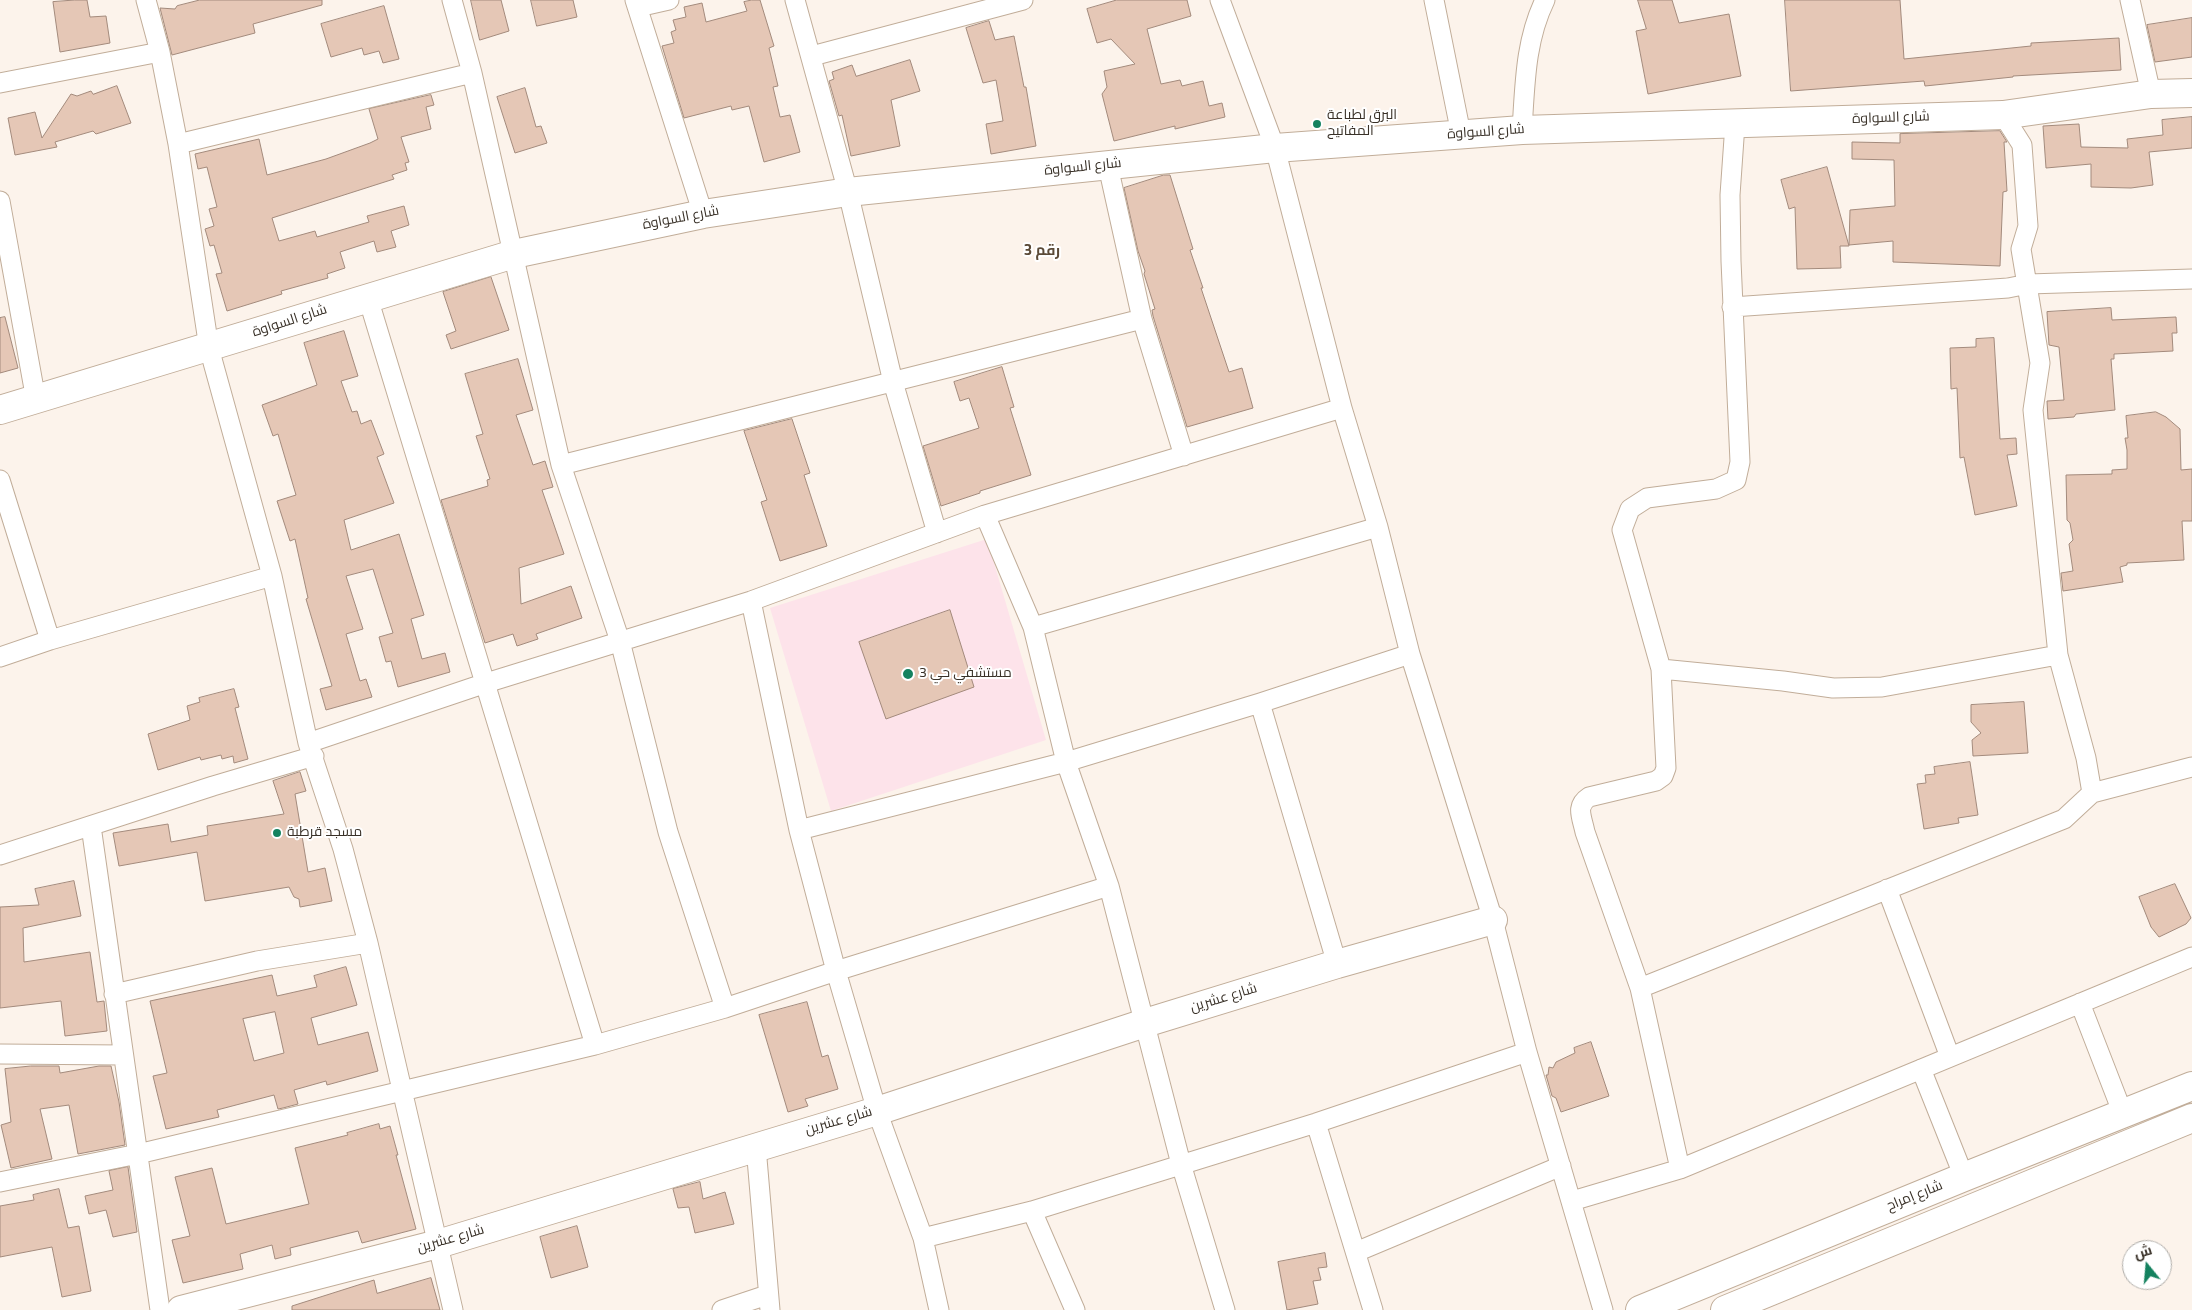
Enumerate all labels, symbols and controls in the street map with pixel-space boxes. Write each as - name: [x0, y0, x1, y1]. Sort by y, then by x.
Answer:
- place label: البرق لطباعة المفاتيح: [1327, 108, 1397, 140]
- street label: شارع السواوة: [1852, 109, 1930, 129]
- marker: البرق لطباعة المفاتيح: [1311, 118, 1323, 130]
- street label: شارع السواوة: [1447, 122, 1525, 144]
- street label: شارع السواوة: [1044, 156, 1122, 180]
- street label: شارع السواوة: [641, 203, 721, 235]
- district label: رقم 3: [1024, 243, 1060, 261]
- street label: شارع السواوة: [251, 302, 329, 342]
- place label: مستشفي حي 3: [919, 666, 1012, 682]
- marker: مستشفي حي 3: [901, 667, 915, 681]
- place label: مسجد قرطبة: [287, 825, 362, 841]
- marker: مسجد قرطبة: [271, 827, 283, 839]
- street label: شارع عشرين: [1188, 981, 1260, 1017]
- street label: شارع عشرين: [803, 1104, 875, 1140]
- street label: شارع إمراح: [1884, 1178, 1946, 1216]
- street label: شارع عشرين: [415, 1222, 487, 1258]
- text: ش: [2131, 1237, 2155, 1267]
- north arrow: [2122, 1240, 2172, 1290]

